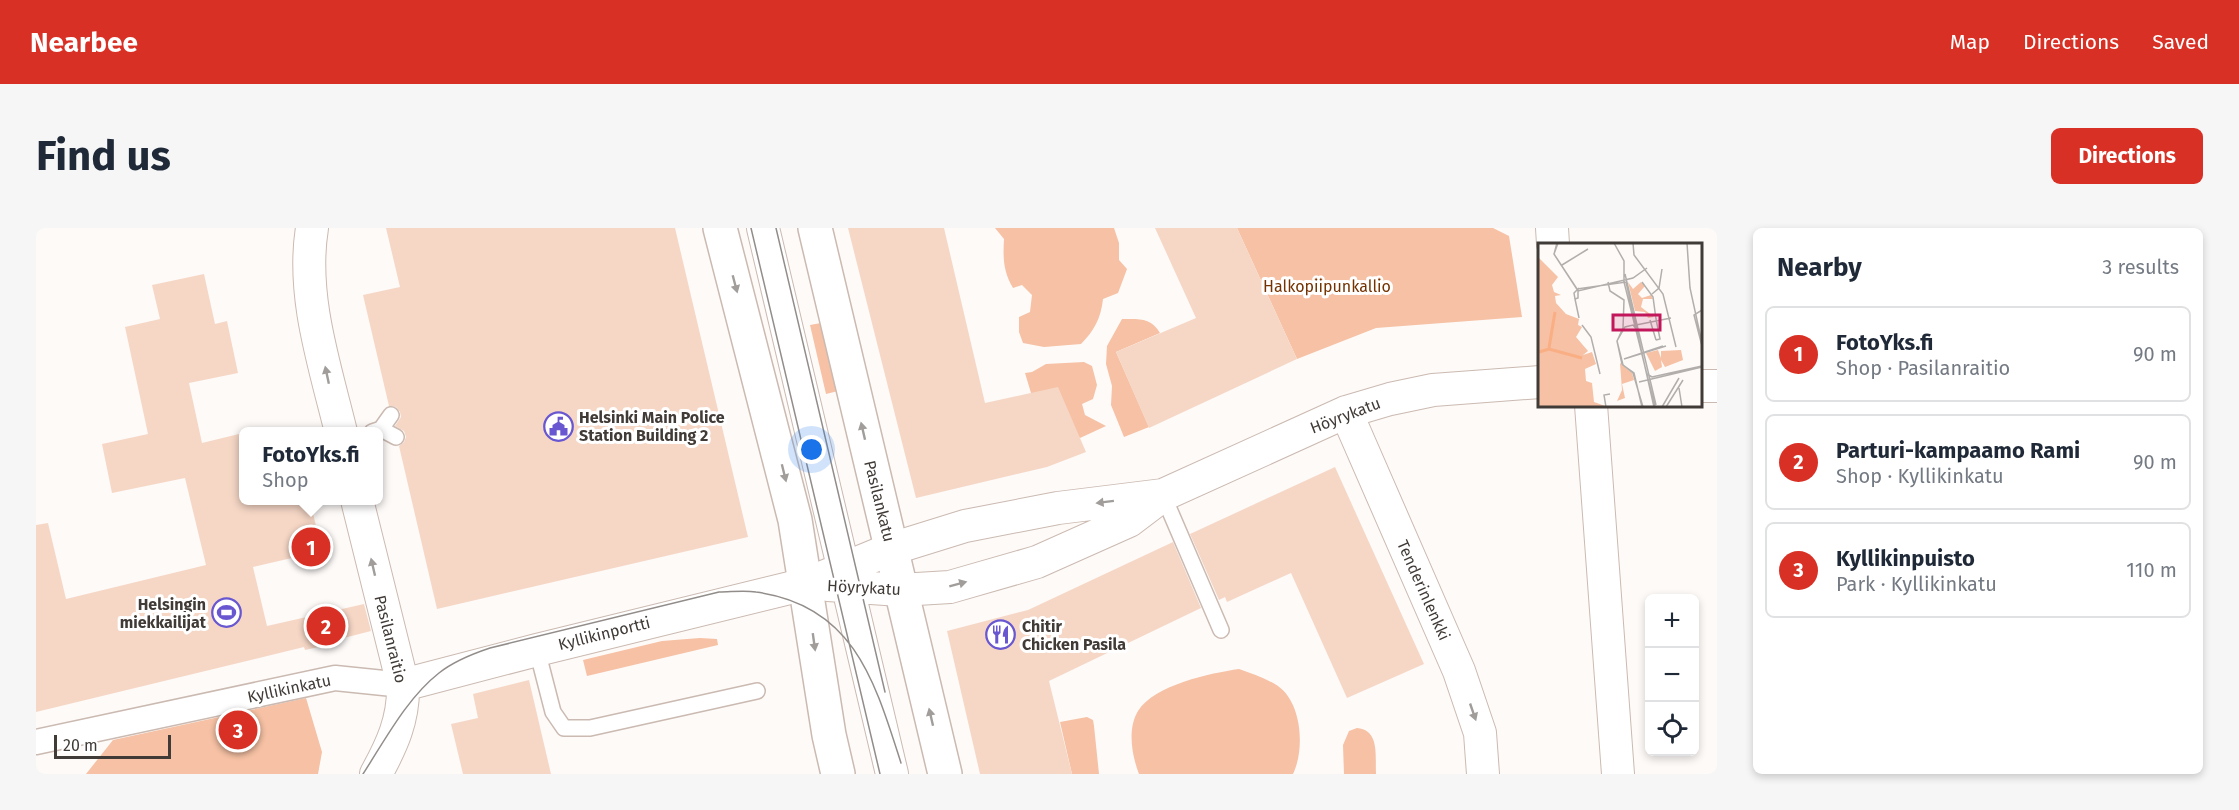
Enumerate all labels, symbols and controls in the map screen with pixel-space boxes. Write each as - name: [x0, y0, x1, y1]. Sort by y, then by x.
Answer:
- text: Nearbee: [30, 26, 138, 59]
- text: Map: [1950, 29, 1990, 55]
- text: Directions: [2023, 29, 2119, 55]
- text: Saved: [2152, 29, 2209, 55]
- button: Directions: [2051, 128, 2203, 184]
- text: Find us: [36, 131, 171, 181]
- inset map: [1538, 243, 1702, 406]
- text: Nearby: [1777, 252, 1862, 283]
- text: 3 results: [2102, 255, 2179, 279]
- one-way arrow: [730, 275, 740, 294]
- park label: Halkopiipunkallio: [1263, 277, 1391, 296]
- text: FotoYks.fi: [1836, 329, 1933, 356]
- text: 1: [1794, 342, 1803, 366]
- text: 90 m: [2133, 342, 2177, 366]
- text: Shop · Pasilanraitio: [1836, 356, 2010, 380]
- one-way arrow: [322, 365, 331, 384]
- street label: Höyrykatu: [1307, 393, 1383, 438]
- place label: Helsinki Main Police Station Building 2: [579, 408, 725, 445]
- public building icon: Helsinki Main Police Station Building 2: [542, 410, 574, 442]
- one-way arrow: [857, 422, 867, 440]
- popup: [239, 427, 383, 505]
- your location: [797, 435, 826, 464]
- text: Parturi-kampaamo Rami: [1836, 437, 2080, 464]
- text: FotoYks.fi: [262, 441, 360, 468]
- text: 2: [1793, 450, 1804, 474]
- text: 90 m: [2133, 450, 2177, 474]
- street label: Pasilankatu: [860, 458, 899, 544]
- one-way arrow: [780, 464, 789, 482]
- text: Shop · Kyllikinkatu: [1836, 464, 2004, 488]
- text: Shop: [262, 468, 309, 492]
- one-way arrow: [1095, 498, 1114, 507]
- pin: 1: [292, 524, 330, 570]
- street label: Tenderinlenkki: [1393, 537, 1454, 643]
- text: Kyllikinpuisto: [1836, 545, 1975, 572]
- one-way arrow: [368, 557, 377, 576]
- text: 3: [1793, 558, 1804, 582]
- text: 110 m: [2126, 558, 2177, 582]
- text: Park · Kyllikinkatu: [1836, 572, 1997, 596]
- street label: Höyrykatu: [827, 576, 901, 599]
- one-way arrow: [949, 579, 968, 589]
- street label: Pasilanraitio: [370, 593, 411, 685]
- map controls: [1645, 594, 1699, 756]
- button: +: [1645, 594, 1699, 648]
- place label: Helsingin miekkailijat: [120, 595, 207, 632]
- sports icon: Helsingin miekkailijat: [211, 597, 243, 629]
- pin: 2: [306, 604, 346, 648]
- street label: Kyllikinportti: [556, 613, 652, 654]
- place label: Chitir Chicken Pasila: [1022, 617, 1126, 654]
- restaurant icon: Chitir Chicken Pasila: [985, 619, 1017, 651]
- one-way arrow: [810, 633, 819, 652]
- button: −: [1645, 648, 1699, 702]
- street label: Kyllikinkatu: [246, 670, 333, 707]
- button: locate: [1645, 702, 1699, 756]
- one-way arrow: [1469, 703, 1478, 721]
- pin: 3: [218, 708, 258, 752]
- one-way arrow: [926, 708, 936, 726]
- scale bar: [54, 732, 171, 760]
- text: 20 m: [63, 736, 98, 755]

